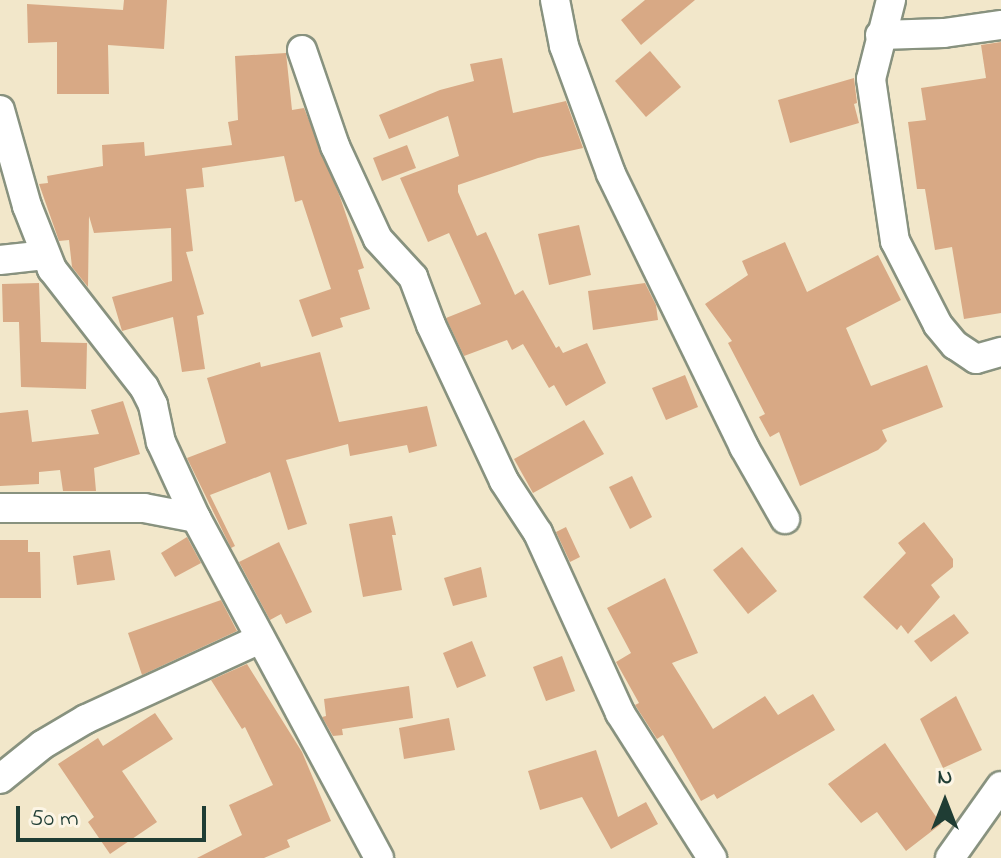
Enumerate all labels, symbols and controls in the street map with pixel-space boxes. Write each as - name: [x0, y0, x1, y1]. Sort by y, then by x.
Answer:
- north arrow: [905, 762, 985, 842]
- text: N: [938, 762, 952, 794]
- scale bar: [20, 790, 210, 840]
- text: 50 m: [30, 802, 79, 837]

